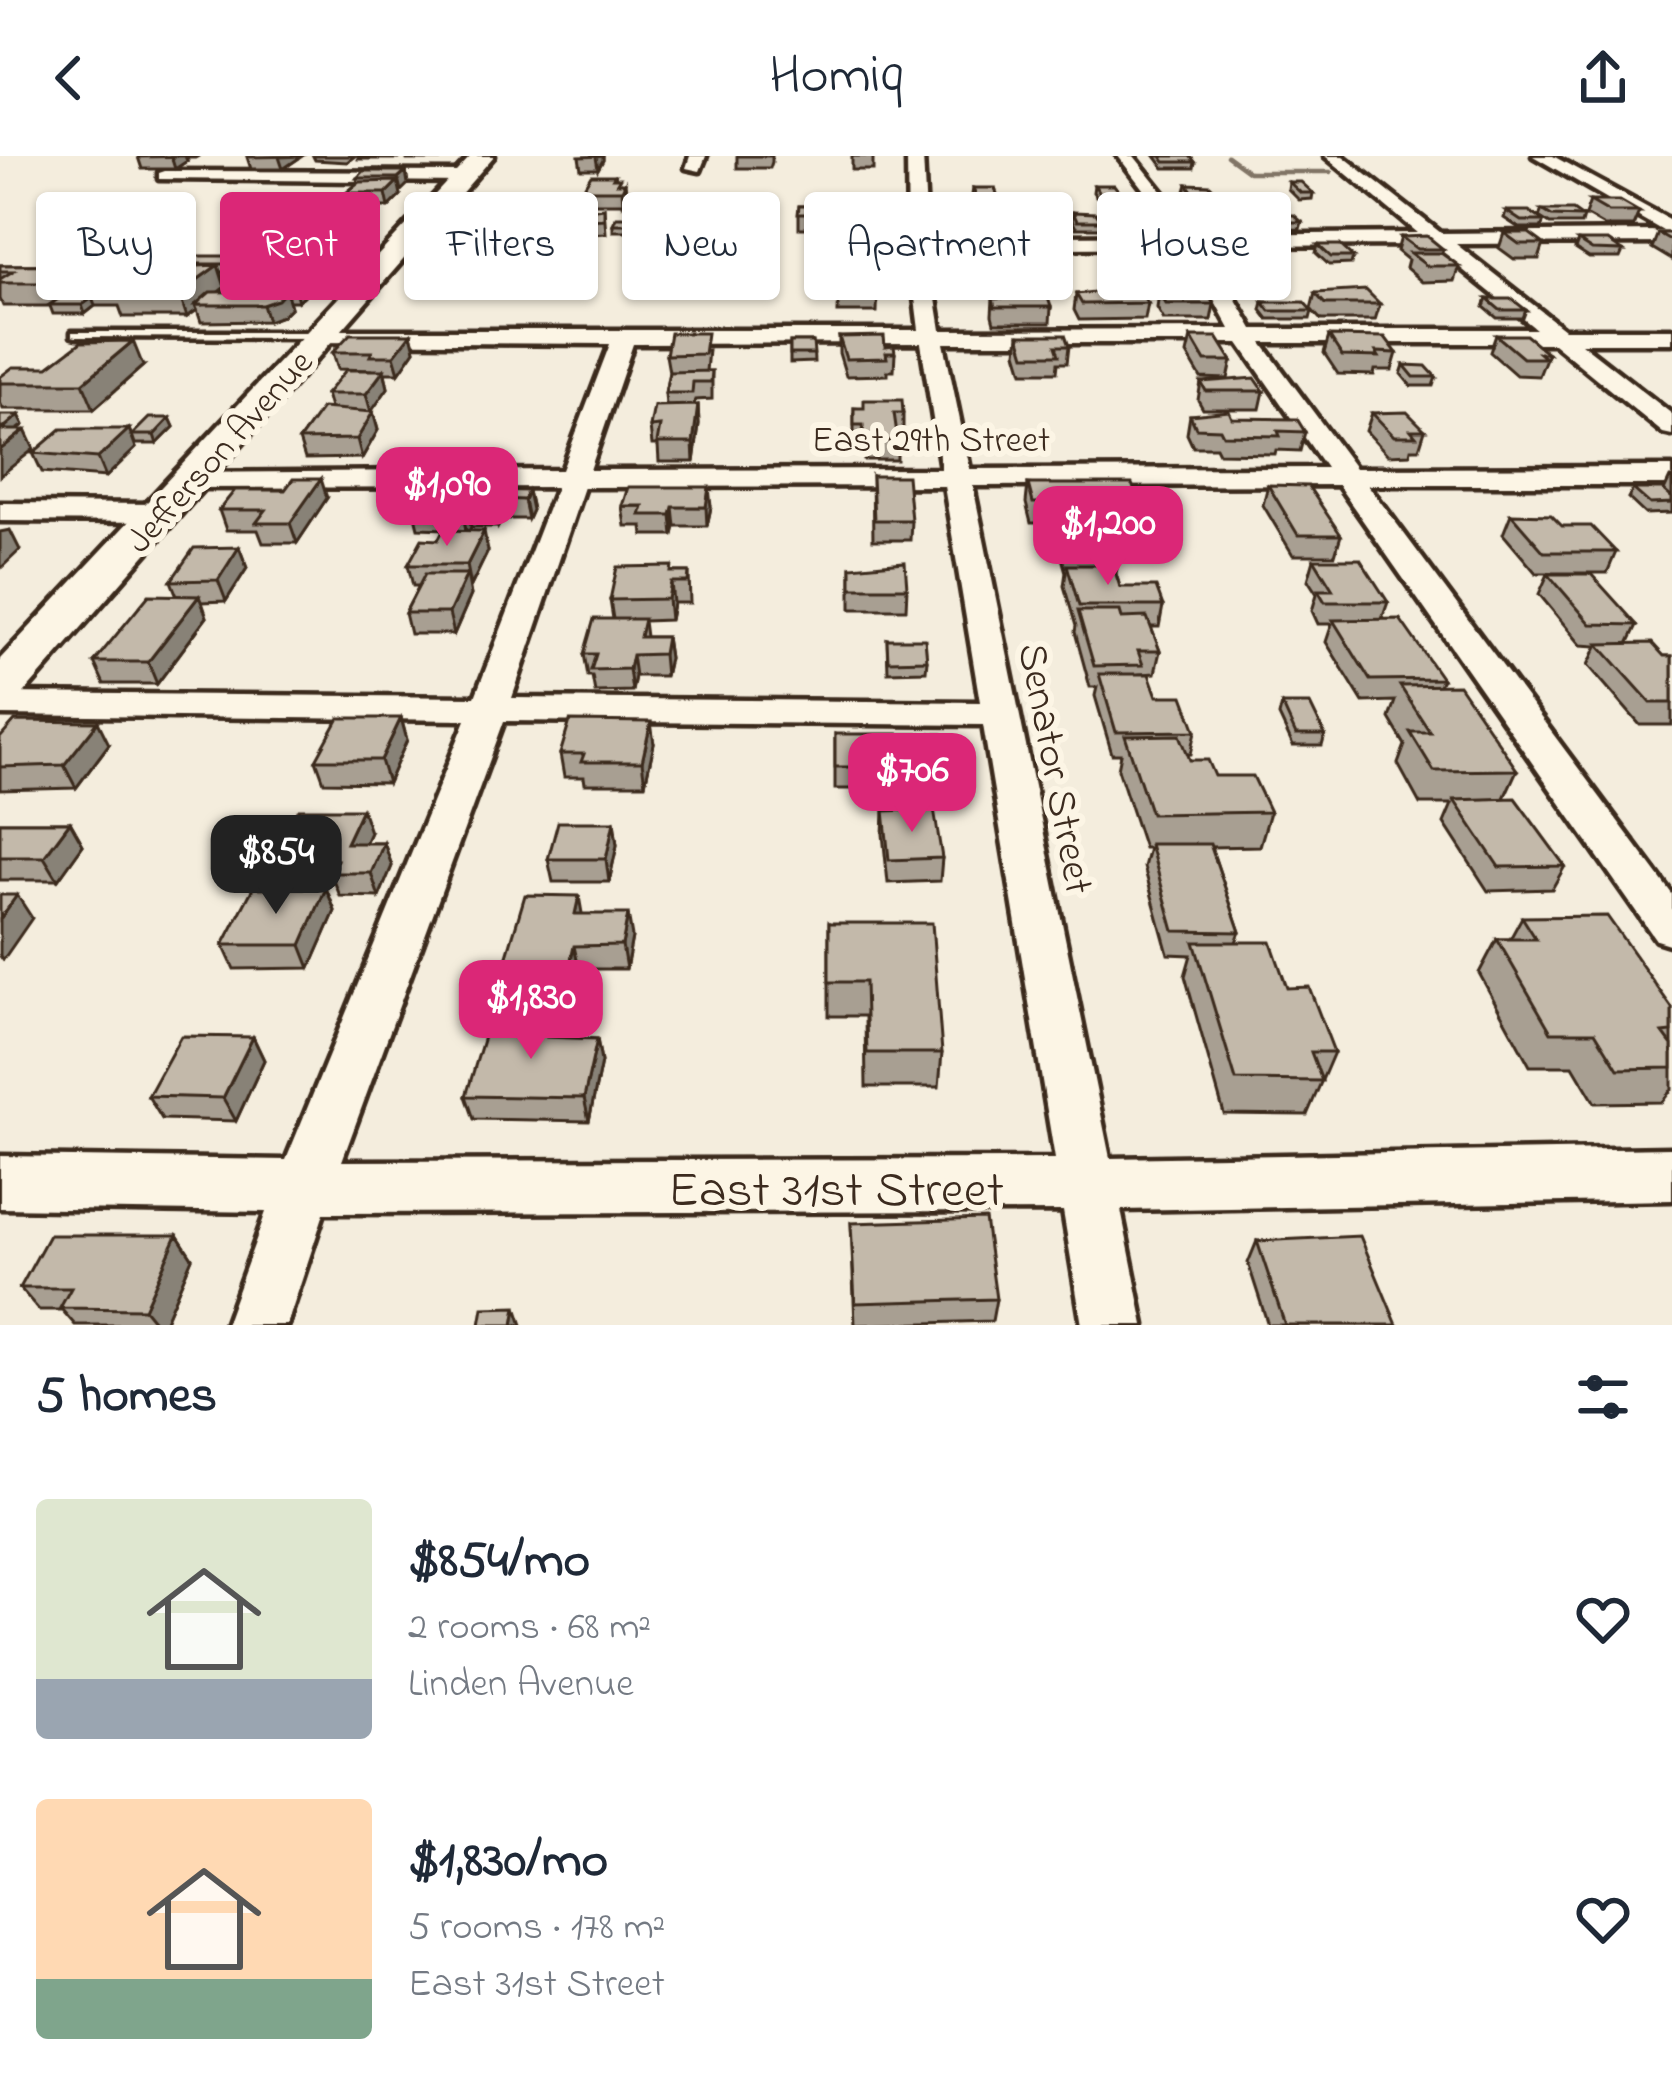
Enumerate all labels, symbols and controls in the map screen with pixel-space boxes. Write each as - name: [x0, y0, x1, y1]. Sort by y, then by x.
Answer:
- text: Homiq: [769, 39, 903, 117]
- icon: back: [36, 45, 102, 111]
- icon: share: [1570, 45, 1636, 111]
- chip: Buy: [36, 192, 196, 300]
- chip: Rent: [220, 192, 380, 300]
- chip: Filters: [404, 192, 598, 300]
- chip: New: [622, 192, 780, 300]
- chip: Apartment: [804, 192, 1073, 300]
- chip: House: [1097, 192, 1291, 300]
- street label: Jefferson Avenue: [115, 339, 328, 567]
- street label: East 29th Street: [812, 416, 1050, 469]
- pin: $1,090: [349, 447, 545, 549]
- text: $1,090: [403, 457, 491, 514]
- pin: $1,200: [1010, 486, 1206, 588]
- text: $1,200: [1060, 496, 1156, 553]
- street label: Senator Street: [999, 638, 1108, 900]
- pin: $706: [841, 733, 983, 835]
- text: $706: [875, 743, 949, 800]
- pin: $854: [205, 815, 347, 917]
- text: $854: [238, 825, 314, 882]
- pin: $1,830: [433, 960, 629, 1062]
- text: $1,830: [486, 970, 576, 1027]
- street label: East 31st Street: [668, 1155, 1004, 1230]
- text: 5 homes: [36, 1360, 217, 1435]
- icon: filters: [1570, 1364, 1636, 1430]
- text: $854/mo: [408, 1525, 590, 1600]
- icon: home: [132, 1547, 276, 1691]
- icon: heart: [1570, 1586, 1636, 1652]
- text: 2 rooms · 68 m²: [408, 1600, 651, 1657]
- text: Linden Avenue: [408, 1657, 634, 1714]
- text: $1,830/mo: [408, 1825, 608, 1900]
- icon: home: [132, 1847, 276, 1991]
- icon: heart: [1570, 1886, 1636, 1952]
- text: 5 rooms · 178 m²: [408, 1900, 665, 1957]
- text: East 31st Street: [408, 1957, 665, 2014]

